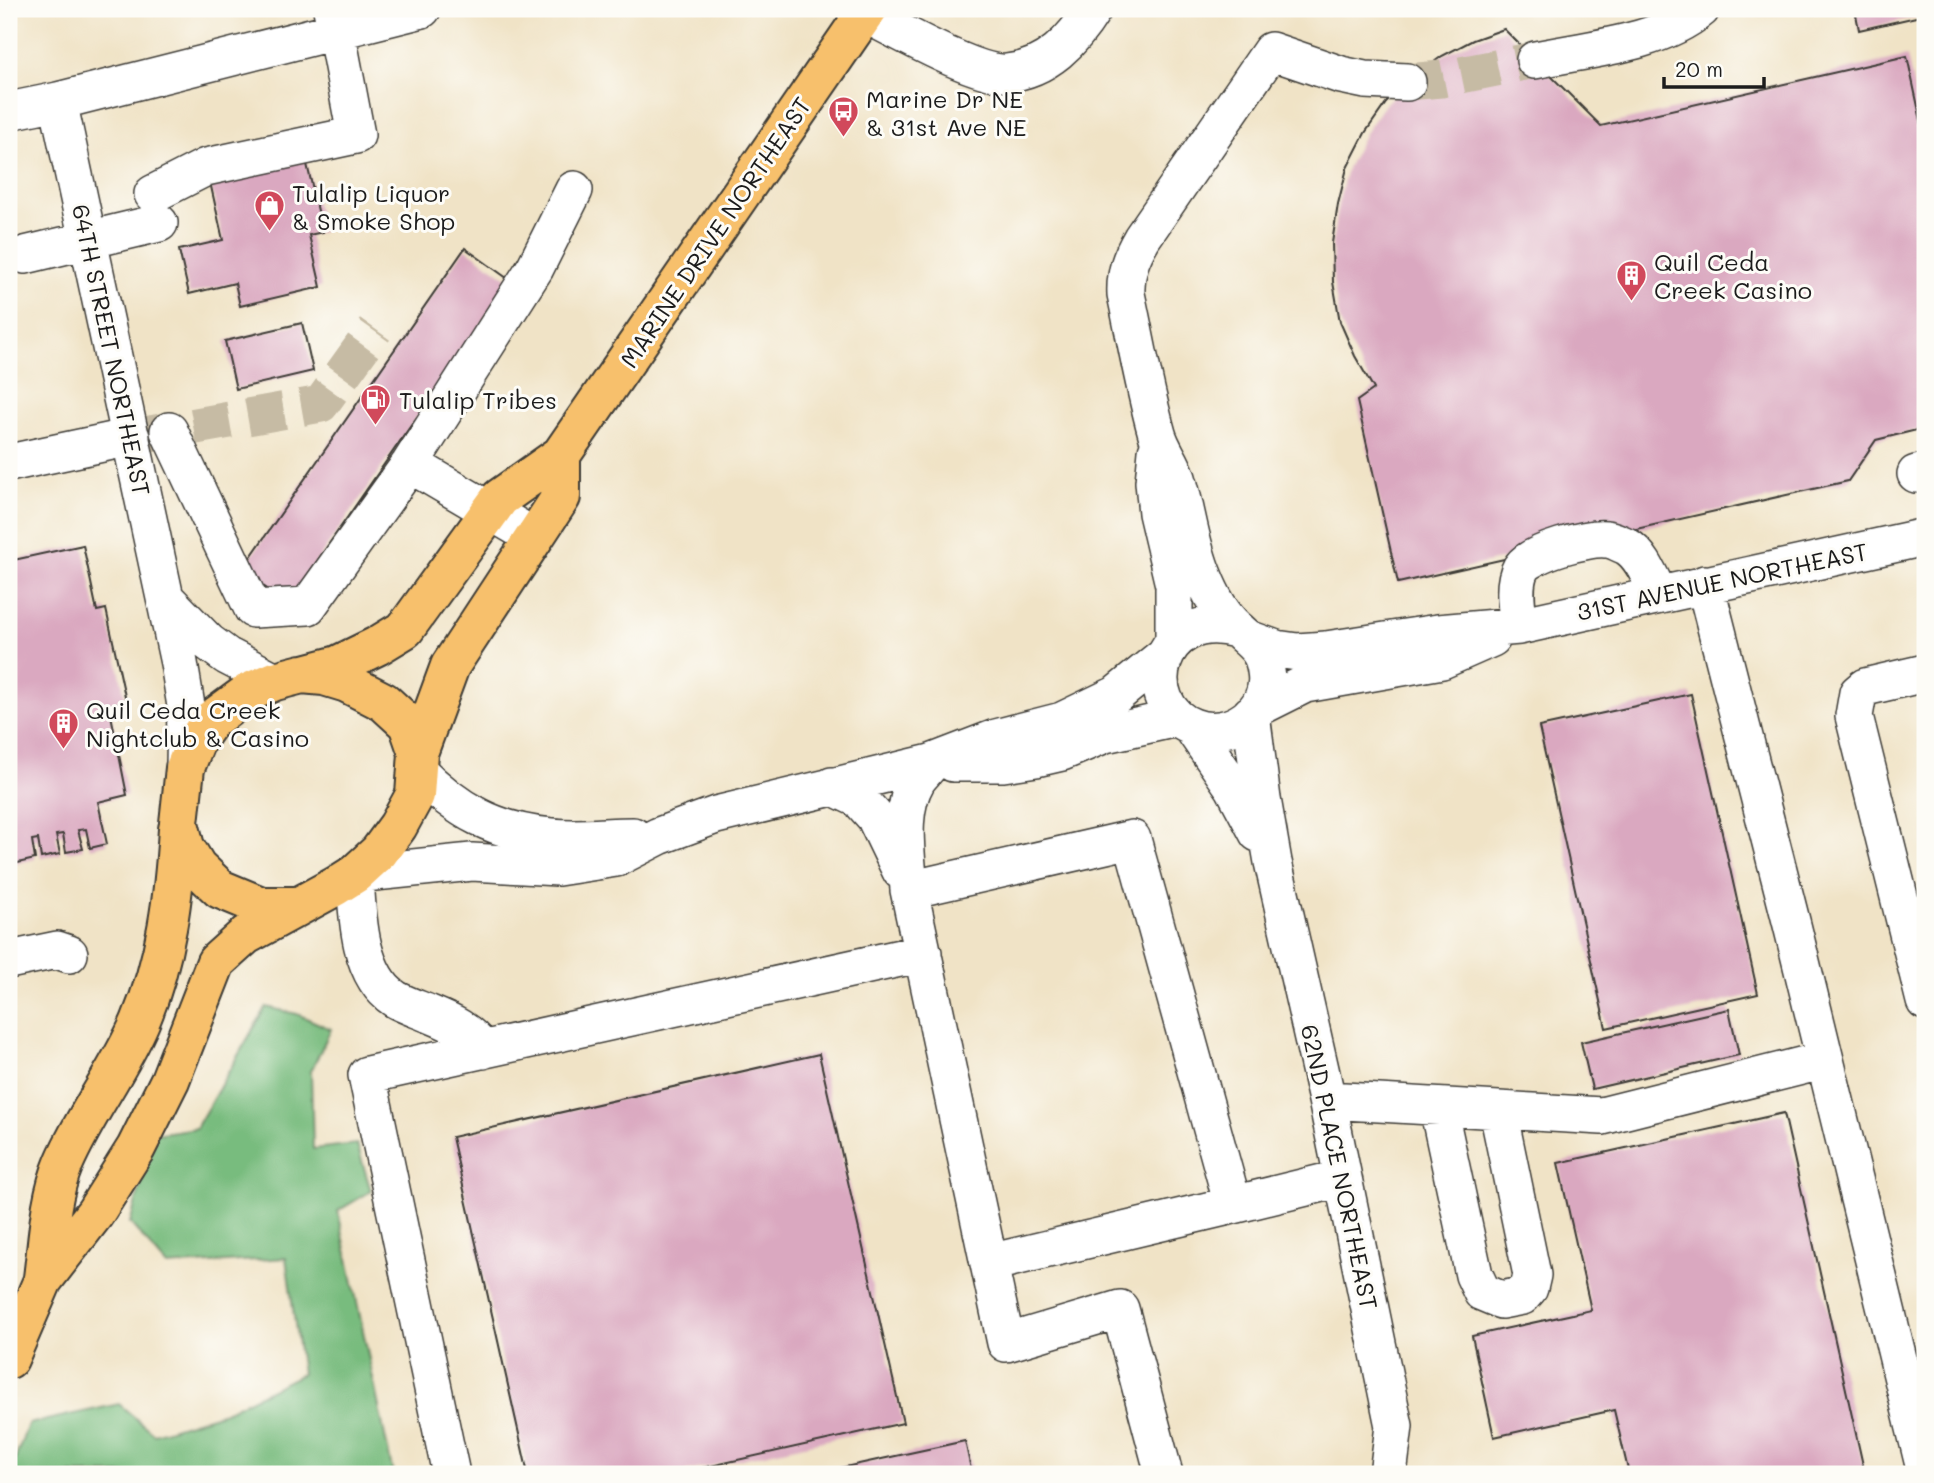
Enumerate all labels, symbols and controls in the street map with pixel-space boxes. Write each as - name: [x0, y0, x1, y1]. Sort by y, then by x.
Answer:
- scale bar: [1664, 46, 1764, 90]
- text: 20 m: [1675, 55, 1723, 82]
- place label: Marine Dr NE & 31st Ave NE: [866, 83, 1027, 142]
- street label: MARINE DRIVE NORTHEAST: [613, 91, 817, 373]
- bus stop icon: Marine Dr NE & 31st Ave NE: [826, 95, 860, 139]
- place label: Tulalip Liquor & Smoke Shop: [292, 177, 455, 236]
- shop icon: Tulalip Liquor & Smoke Shop: [252, 189, 286, 233]
- street label: 64TH STREET NORTHEAST: [66, 201, 158, 499]
- place label: Quil Ceda Creek Casino: [1654, 246, 1812, 305]
- building icon: Quil Ceda Creek Casino: [1614, 258, 1648, 302]
- fuel station icon: Tulalip Tribes: [359, 382, 393, 426]
- place label: Tulalip Tribes: [399, 384, 557, 415]
- street label: 31ST AVENUE NORTHEAST: [1574, 535, 1870, 627]
- place label: Quil Ceda Creek Nightclub & Casino: [86, 694, 309, 753]
- building icon: Quil Ceda Creek Nightclub & Casino: [46, 706, 80, 750]
- street label: 62ND PLACE NORTHEAST: [1295, 1022, 1385, 1312]

